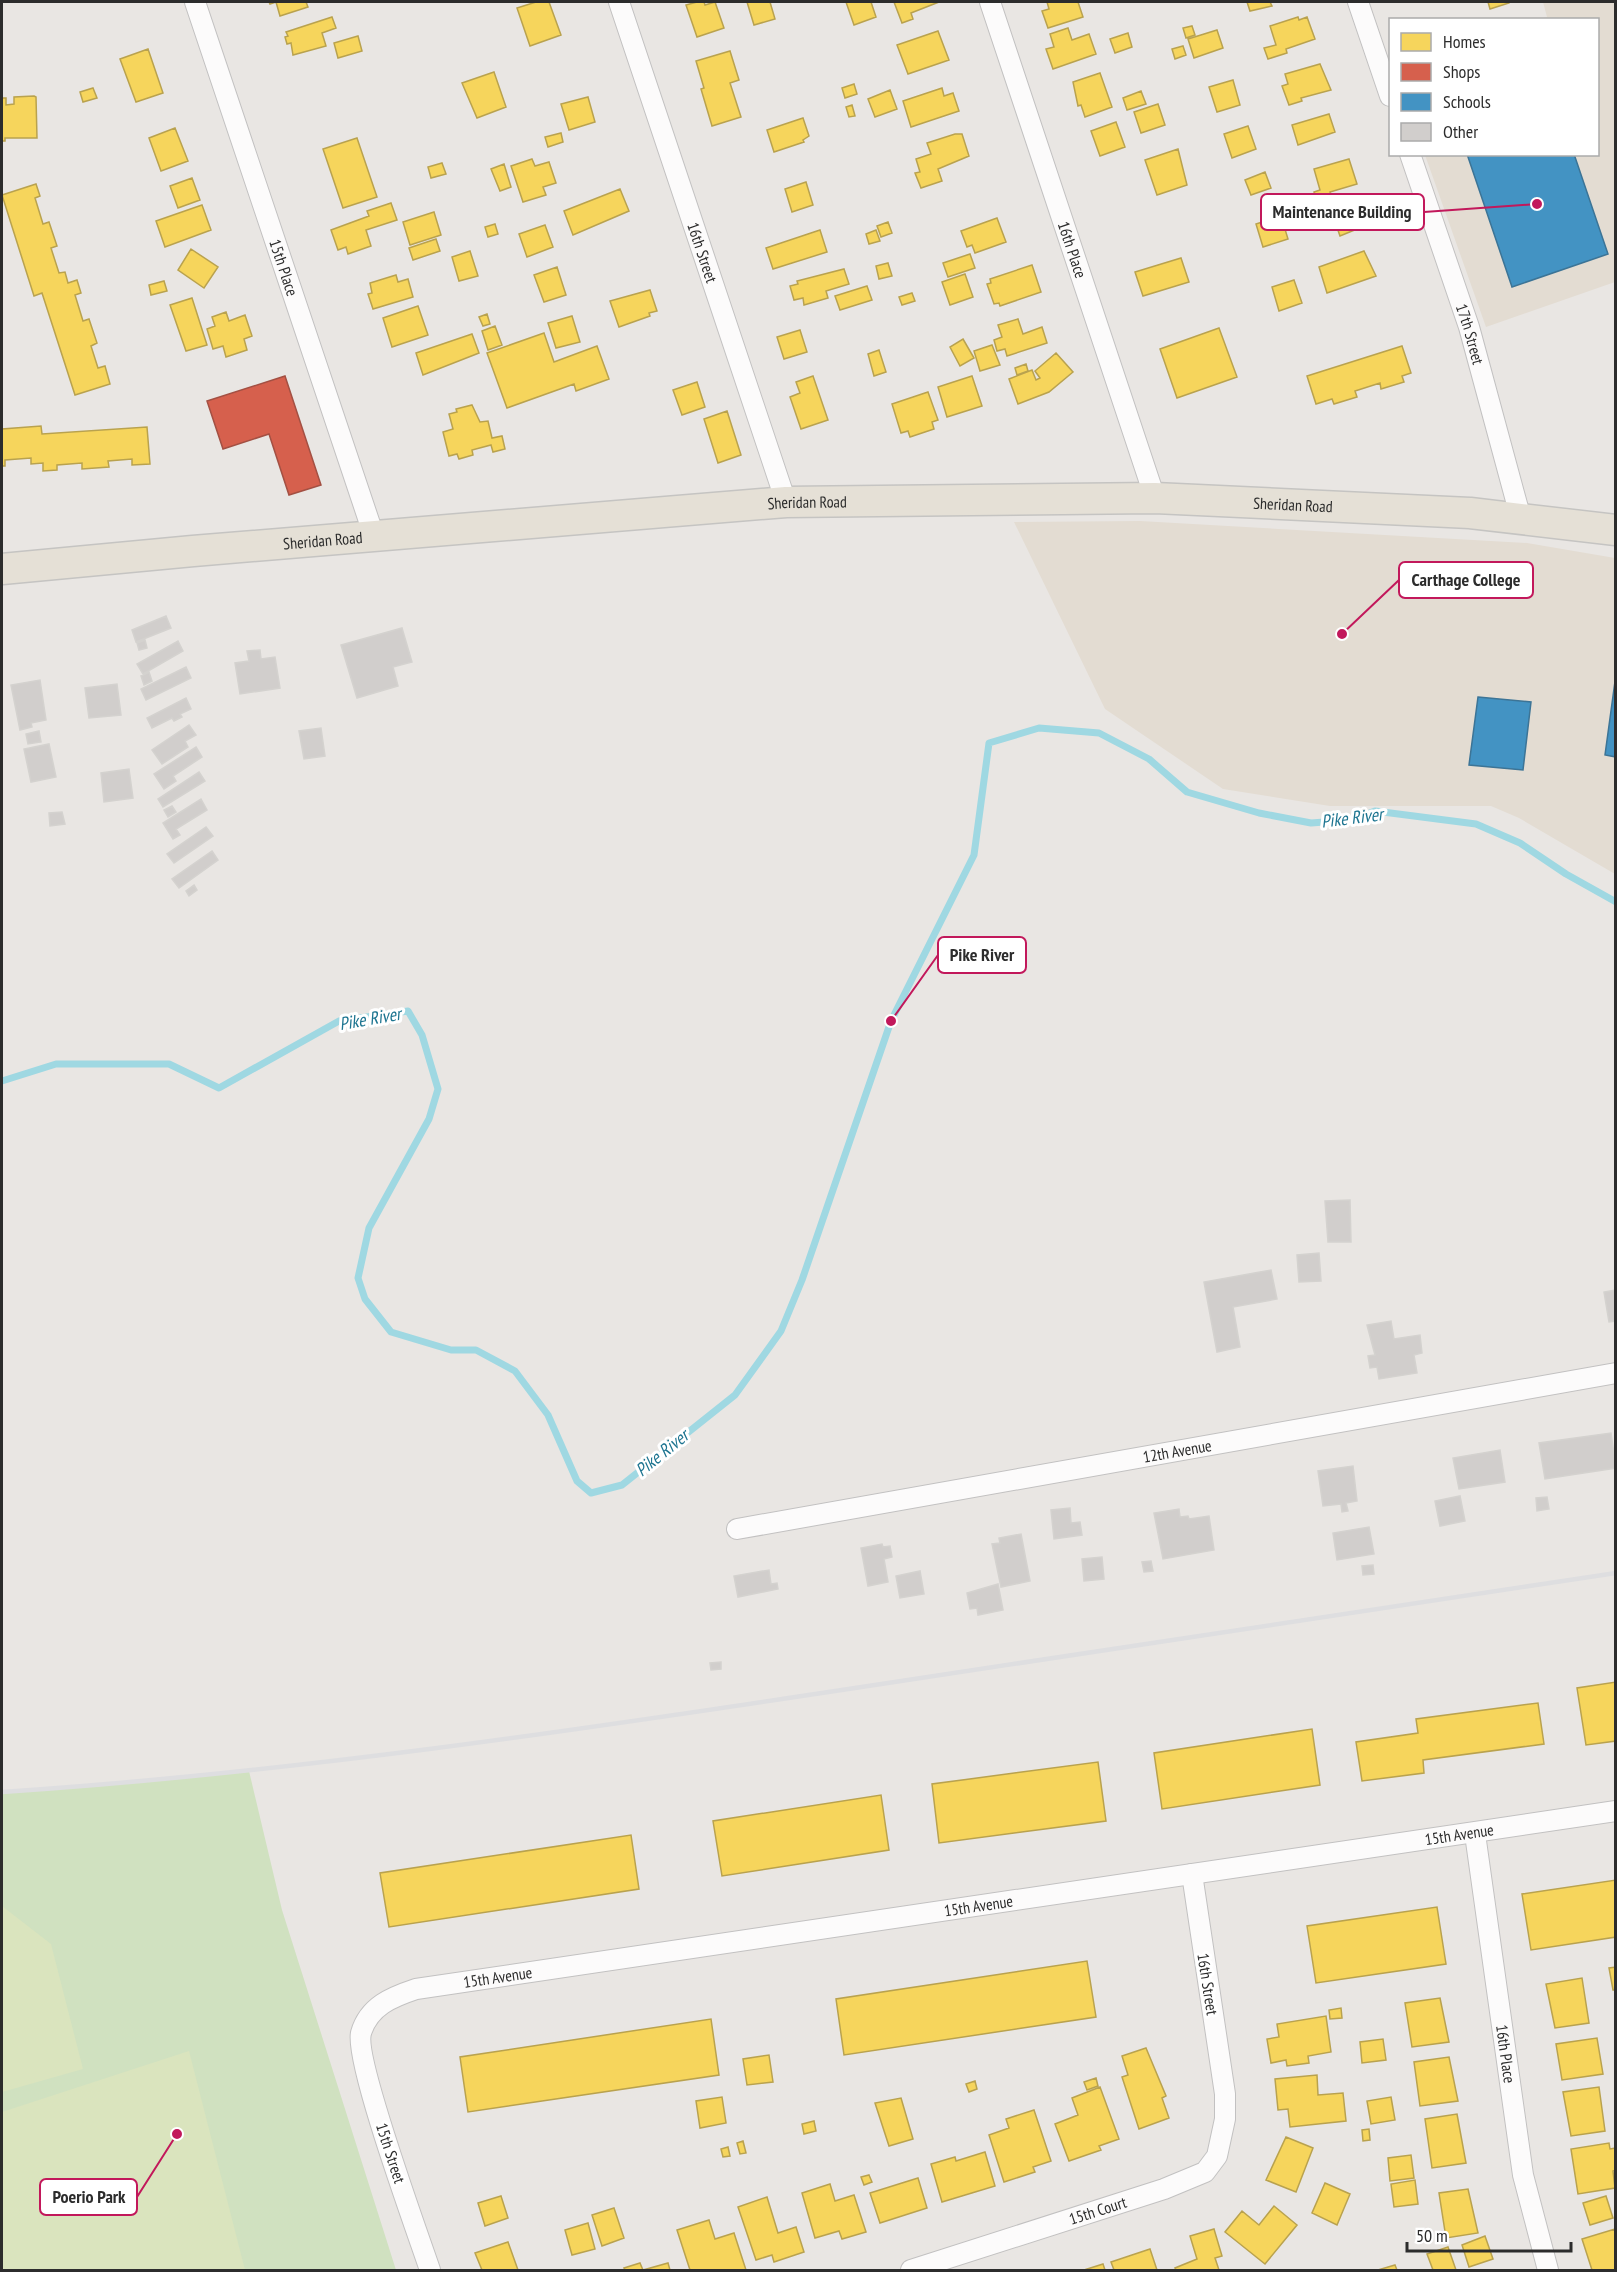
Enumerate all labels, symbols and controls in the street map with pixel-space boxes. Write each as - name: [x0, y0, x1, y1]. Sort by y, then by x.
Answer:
- legend: [1389, 18, 1599, 156]
- text: Homes: [1443, 30, 1486, 53]
- text: Shops: [1443, 60, 1480, 83]
- text: Schools: [1443, 90, 1491, 113]
- text: Other: [1443, 120, 1478, 143]
- callout: Maintenance Building: [1261, 194, 1424, 230]
- text: Maintenance Building: [1273, 200, 1411, 223]
- street label: 16th Place: [1054, 219, 1091, 281]
- street label: 16th Street: [683, 220, 722, 286]
- street label: 15th Place: [265, 236, 303, 298]
- street label: 17th Street: [1452, 301, 1489, 367]
- street label: Sheridan Road: [767, 491, 847, 513]
- street label: Sheridan Road: [1253, 493, 1333, 516]
- street label: Sheridan Road: [282, 527, 363, 554]
- callout: Carthage College: [1399, 562, 1533, 598]
- text: Carthage College: [1412, 568, 1521, 591]
- water label: Pike River: [1320, 802, 1387, 833]
- callout: Pike River: [938, 937, 1026, 973]
- text: Pike River: [950, 943, 1015, 966]
- water label: Pike River: [337, 1001, 405, 1035]
- water label: Pike River: [630, 1422, 695, 1481]
- street label: 12th Avenue: [1141, 1435, 1213, 1467]
- street label: 15th Avenue: [1423, 1819, 1495, 1849]
- street label: 15th Avenue: [943, 1891, 1014, 1921]
- street label: 16th Street: [1193, 1952, 1223, 2017]
- street label: 15th Avenue: [462, 1962, 533, 1992]
- street label: 16th Place: [1492, 2023, 1520, 2084]
- street label: 15th Street: [372, 2120, 410, 2186]
- callout: Poerio Park: [40, 2179, 137, 2215]
- text: Poerio Park: [52, 2185, 126, 2208]
- street label: 15th Court: [1066, 2192, 1129, 2229]
- scale bar: [1407, 2215, 1570, 2253]
- text: 50 m: [1416, 2224, 1448, 2247]

